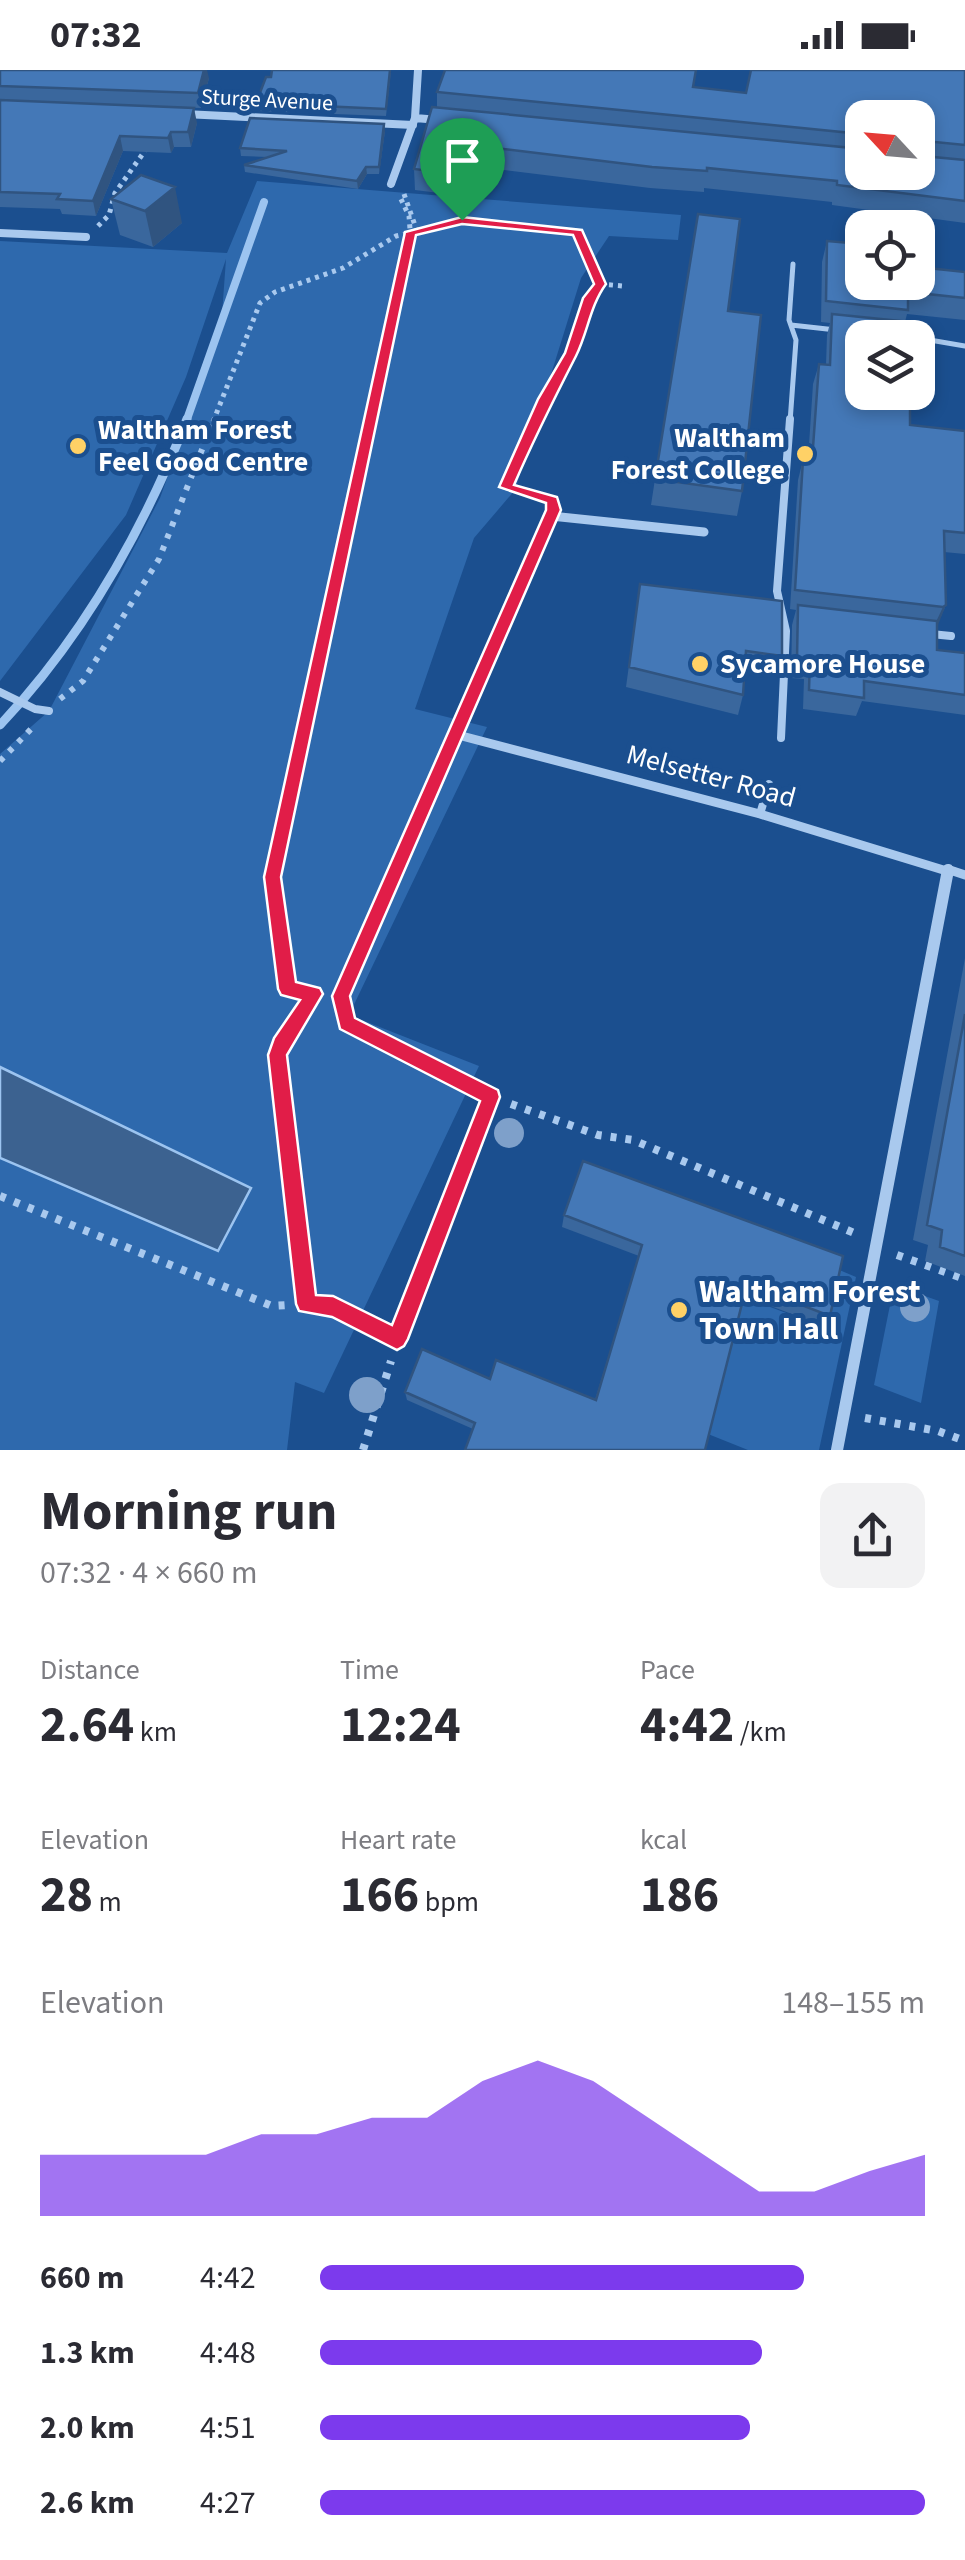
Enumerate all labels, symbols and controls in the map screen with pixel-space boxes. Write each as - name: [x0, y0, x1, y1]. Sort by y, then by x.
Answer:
- text: 07:32: [50, 8, 142, 62]
- street label: Sturge Avenue: [200, 81, 334, 119]
- north arrow: [845, 100, 935, 190]
- map controls: [845, 100, 935, 410]
- pin: [420, 118, 505, 221]
- icon: arrive: [435, 133, 490, 188]
- button: locate: [845, 210, 935, 300]
- button: layers: [845, 320, 935, 410]
- place label: Waltham Forest Feel Good Centre: [98, 410, 308, 482]
- place label: Waltham Forest College: [611, 418, 785, 490]
- marker: Waltham Forest Feel Good Centre: [67, 435, 89, 457]
- marker: Waltham Forest College: [794, 443, 816, 465]
- place label: Sycamore House: [720, 644, 925, 684]
- marker: Sycamore House: [689, 653, 711, 675]
- street label: Melsetter Road: [622, 734, 800, 818]
- place label: Waltham Forest Town Hall: [699, 1269, 921, 1352]
- marker: Waltham Forest Town Hall: [668, 1299, 690, 1321]
- text: Morning run: [40, 1473, 337, 1551]
- button: share: [820, 1483, 925, 1588]
- text: 07:32 · 4 × 660 m: [40, 1550, 258, 1596]
- text: Distance: [40, 1650, 140, 1690]
- text: Time: [340, 1650, 399, 1690]
- text: Pace: [640, 1650, 695, 1690]
- text: 2.64: [40, 1690, 134, 1761]
- text: 12:24: [340, 1690, 461, 1761]
- text: 4:42: [640, 1690, 734, 1761]
- text: km: [134, 1712, 177, 1752]
- text: /km: [734, 1712, 787, 1752]
- text: Elevation: [40, 1820, 149, 1860]
- text: Heart rate: [340, 1820, 456, 1860]
- text: kcal: [640, 1820, 687, 1860]
- text: 28: [40, 1860, 93, 1931]
- text: 166: [340, 1860, 419, 1931]
- text: 186: [640, 1860, 719, 1931]
- text: m: [93, 1882, 122, 1922]
- text: bpm: [419, 1882, 479, 1922]
- text: Elevation: [40, 1980, 165, 2026]
- text: 148–155 m: [781, 1980, 925, 2026]
- text: 660 m: [40, 2255, 125, 2301]
- text: 4:42: [200, 2255, 256, 2301]
- text: 1.3 km: [40, 2330, 135, 2376]
- text: 4:48: [200, 2330, 256, 2376]
- text: 2.0 km: [40, 2405, 135, 2451]
- text: 4:51: [200, 2405, 256, 2451]
- text: 2.6 km: [40, 2480, 135, 2526]
- text: 4:27: [200, 2480, 256, 2526]

